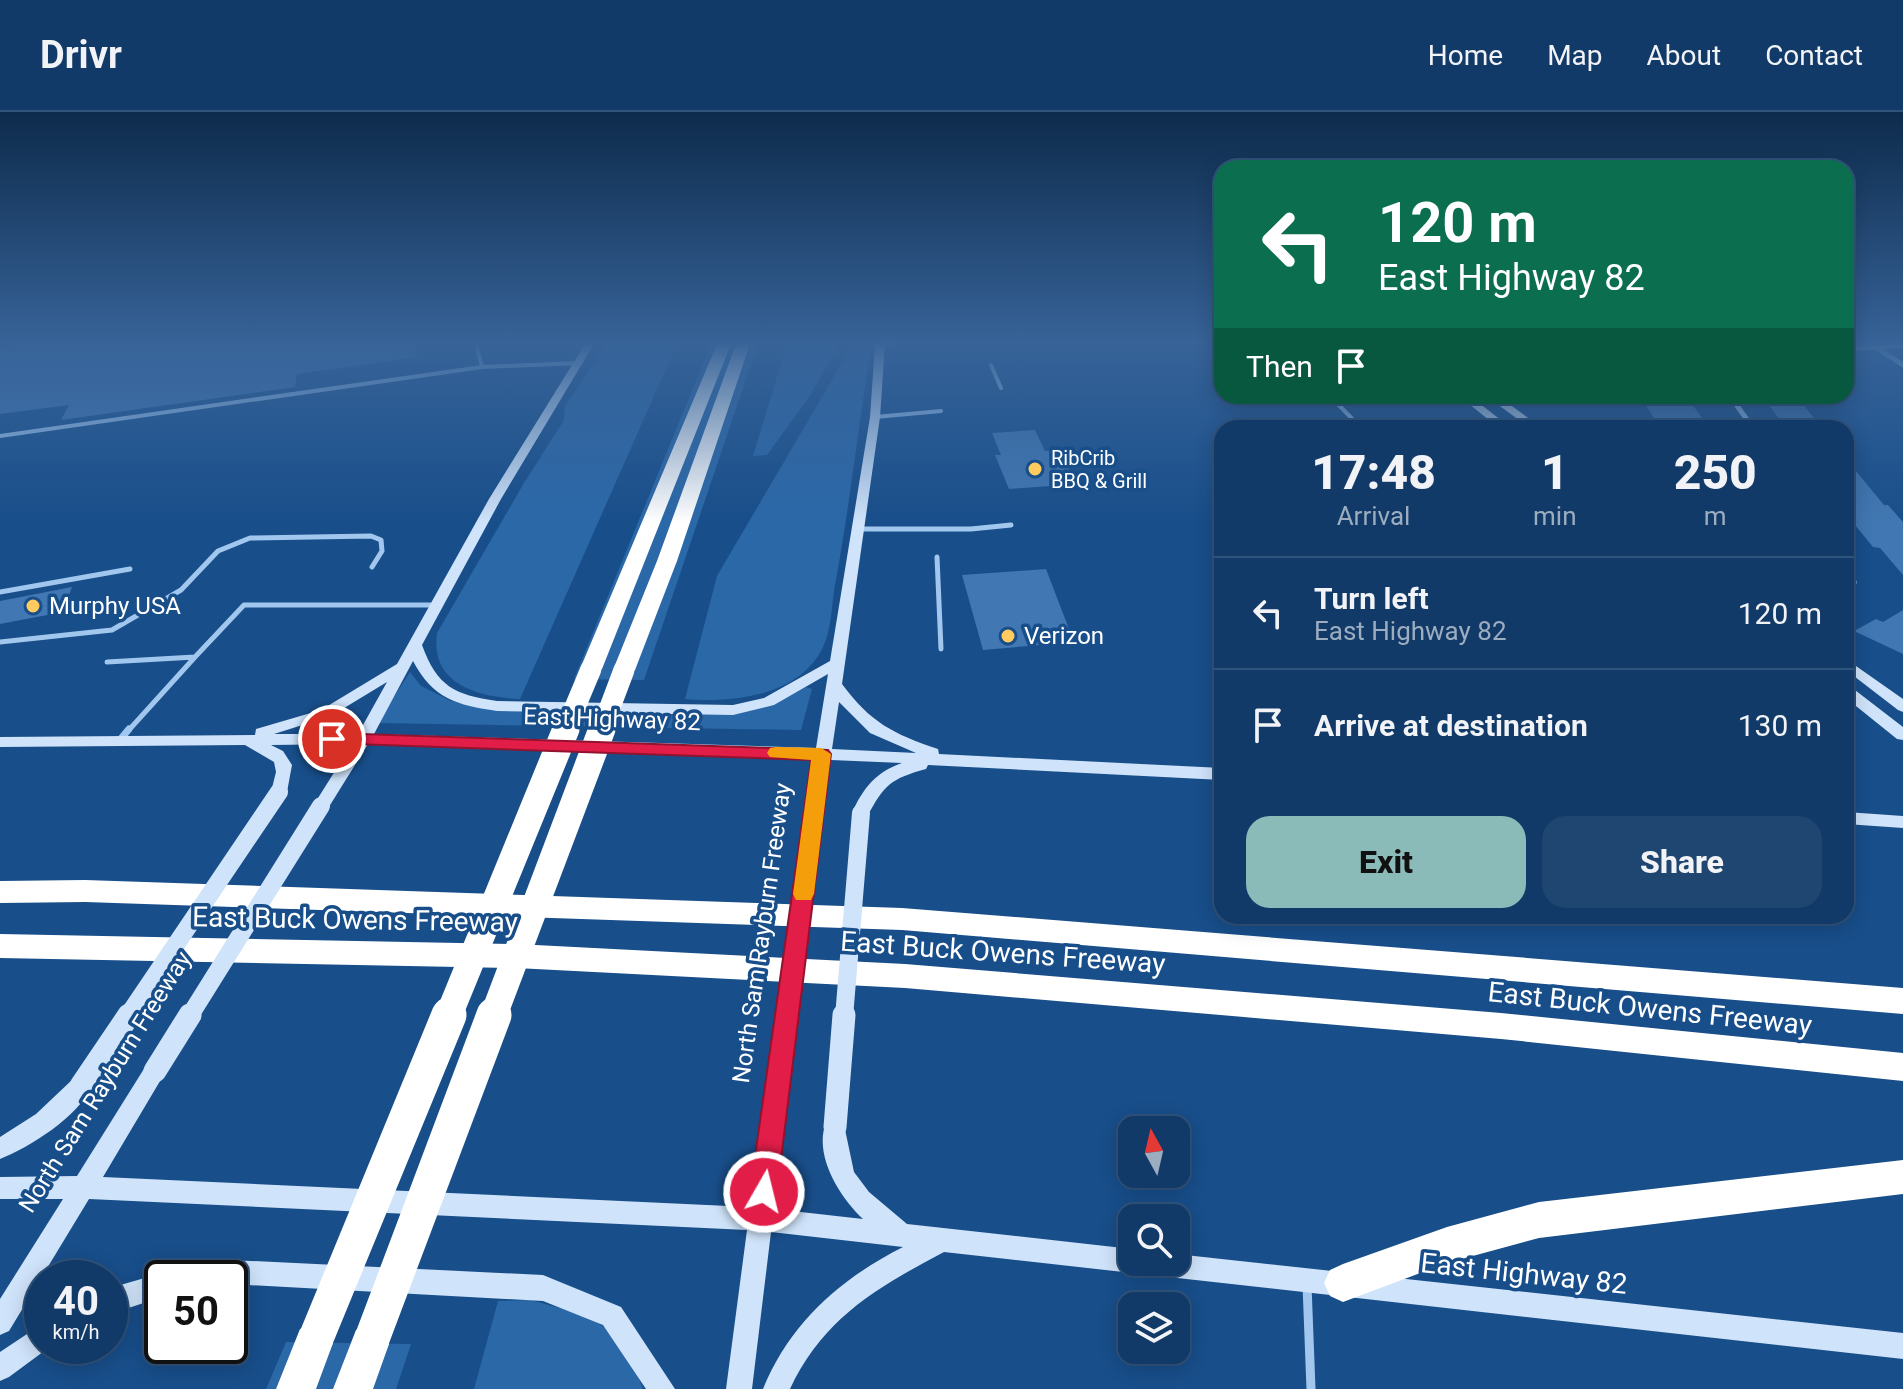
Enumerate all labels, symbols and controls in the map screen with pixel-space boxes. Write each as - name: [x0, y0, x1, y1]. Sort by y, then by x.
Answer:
- text: Drivr: [40, 33, 122, 77]
- text: Home: [1428, 39, 1503, 72]
- text: Map: [1547, 39, 1603, 72]
- text: About: [1647, 39, 1721, 72]
- text: Contact: [1765, 39, 1863, 72]
- text: 120 m: [1378, 190, 1537, 256]
- icon: left: [1246, 192, 1350, 296]
- text: East Highway 82: [1378, 257, 1645, 299]
- icon: arrive: [1329, 344, 1373, 388]
- text: Then: [1246, 349, 1313, 384]
- text: 17:48: [1311, 444, 1436, 501]
- text: 1: [1541, 444, 1569, 501]
- text: 250: [1674, 444, 1757, 501]
- place label: RibCrib BBQ & Grill: [1051, 446, 1147, 493]
- marker: RibCrib BBQ & Grill: [1026, 460, 1044, 478]
- text: Arrival: [1337, 501, 1410, 531]
- text: min: [1533, 501, 1577, 531]
- text: m: [1704, 501, 1727, 531]
- text: Turn left: [1314, 581, 1429, 616]
- icon: left: [1246, 591, 1290, 635]
- place label: Murphy USA: [49, 592, 181, 620]
- text: 120 m: [1738, 596, 1822, 631]
- marker: Murphy USA: [24, 597, 42, 615]
- text: East Highway 82: [1314, 616, 1507, 646]
- place label: Verizon: [1024, 622, 1104, 650]
- marker: Verizon: [999, 627, 1017, 645]
- street label: East Highway 82: [523, 702, 701, 736]
- icon: arrive: [1246, 703, 1290, 747]
- pin: [298, 705, 366, 773]
- text: Arrive at destination: [1314, 708, 1588, 743]
- text: 130 m: [1738, 708, 1822, 743]
- icon: arrive: [310, 717, 354, 761]
- street label: North Sam Rayburn Freeway: [727, 781, 797, 1085]
- button: Exit: [1246, 816, 1526, 908]
- button: Share: [1542, 816, 1822, 908]
- street label: East Buck Owens Freeway: [192, 900, 518, 939]
- street label: East Buck Owens Freeway: [839, 925, 1167, 980]
- street label: North Sam Rayburn Freeway: [13, 946, 197, 1218]
- street label: East Buck Owens Freeway: [1486, 975, 1814, 1042]
- north arrow: [1118, 1116, 1190, 1188]
- map controls: [1118, 1116, 1190, 1364]
- position arrow: [722, 1150, 806, 1234]
- button: search: [1118, 1204, 1190, 1276]
- street label: East Highway 82: [1419, 1246, 1629, 1301]
- speed limit sign: 50: [144, 1260, 248, 1364]
- text: 40: [53, 1278, 99, 1325]
- button: layers: [1118, 1292, 1190, 1364]
- text: km/h: [53, 1320, 99, 1344]

